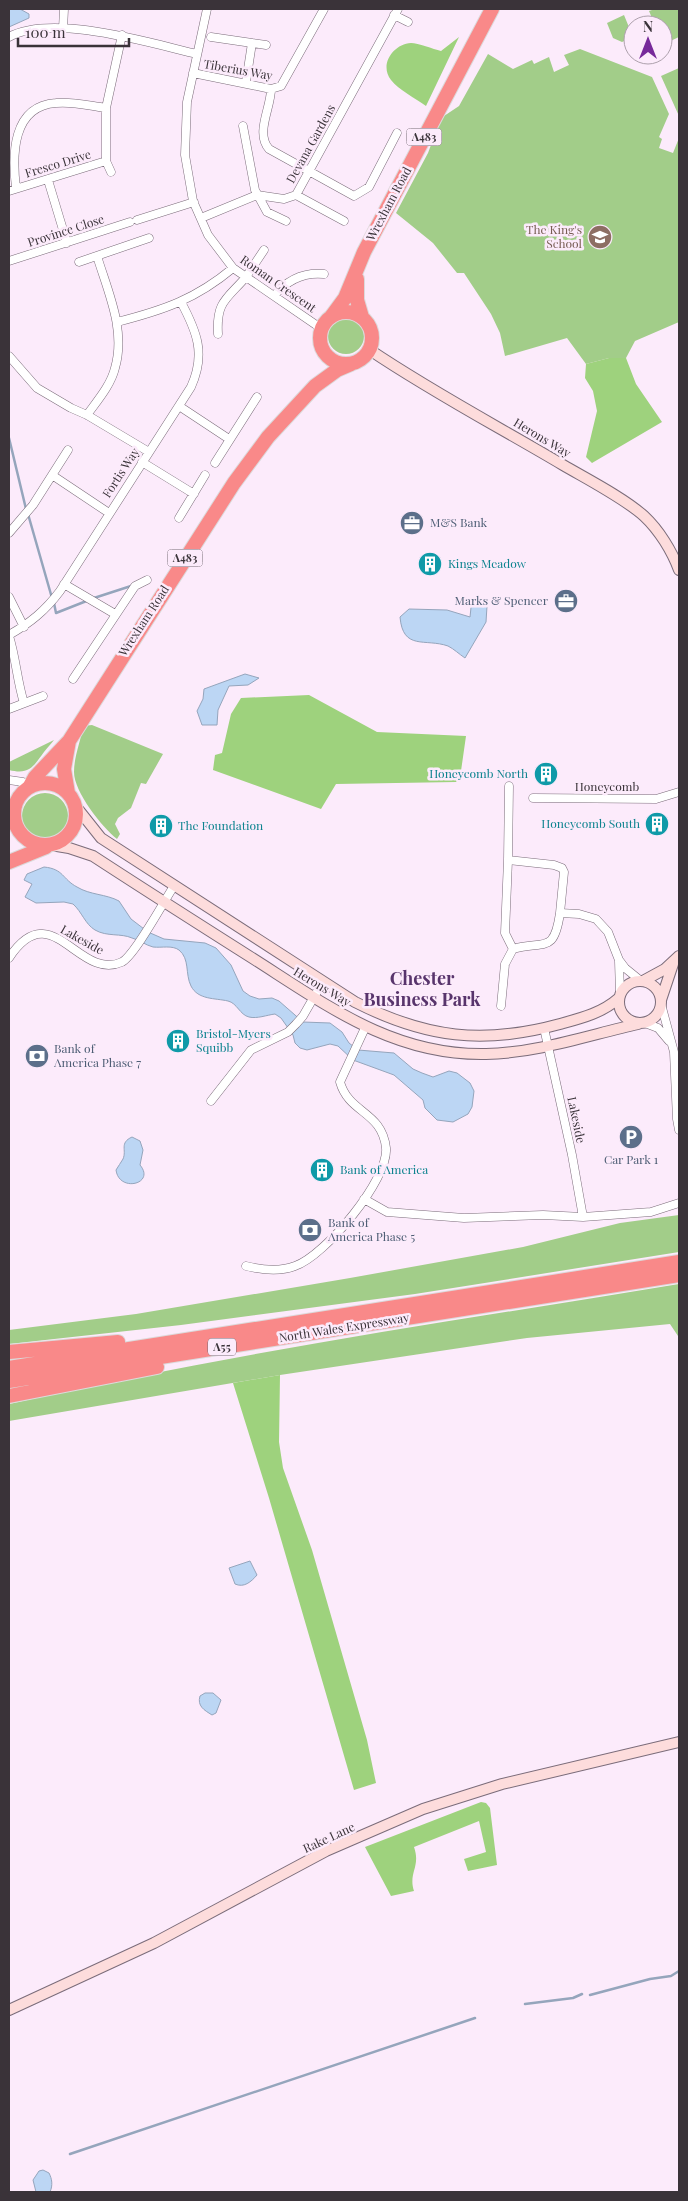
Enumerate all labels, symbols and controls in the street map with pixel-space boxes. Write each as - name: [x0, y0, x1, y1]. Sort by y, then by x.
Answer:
- scale bar: [18, 15, 129, 47]
- north arrow: [623, 15, 673, 65]
- text: N: [643, 17, 653, 36]
- text: 100 m: [25, 22, 66, 42]
- street label: Tiberius Way: [202, 55, 274, 83]
- street label: Devana Gardens: [282, 101, 338, 186]
- road number: A483: [406, 128, 442, 146]
- street label: Fresco Drive: [23, 145, 93, 181]
- street label: Wrexham Road: [361, 164, 414, 244]
- street label: Province Close: [25, 210, 106, 250]
- place label: The King's School: [526, 221, 583, 251]
- school or university icon: The King's School: [587, 224, 613, 250]
- street label: Roman Crescent: [237, 251, 320, 316]
- street label: Herons Way: [511, 414, 574, 460]
- street label: Fortis Way: [98, 444, 142, 500]
- office icon: M&S Bank: [399, 510, 425, 536]
- place label: M&S Bank: [430, 514, 488, 530]
- road number: A483: [168, 550, 202, 566]
- building icon: Kings Meadow: [417, 551, 443, 577]
- place label: Kings Meadow: [448, 555, 527, 571]
- street label: Wrexham Road: [114, 582, 172, 660]
- office icon: Marks & Spencer: [553, 588, 579, 614]
- place label: Marks & Spencer: [455, 592, 549, 608]
- building icon: Honeycomb North: [533, 761, 559, 787]
- place label: Honeycomb North: [429, 765, 528, 781]
- street label: Honeycomb: [575, 778, 639, 794]
- building icon: Honeycomb South: [644, 811, 670, 837]
- building icon: The Foundation: [148, 813, 174, 839]
- place label: Honeycomb South: [541, 815, 640, 831]
- place label: The Foundation: [178, 817, 263, 833]
- street label: Lakeside: [58, 921, 107, 958]
- street label: Herons Way: [291, 963, 354, 1009]
- district label: Chester Business Park: [363, 966, 481, 1011]
- place label: Bristol-Myers Squibb: [196, 1025, 271, 1055]
- building icon: Bristol-Myers Squibb: [165, 1028, 191, 1054]
- place label: Bank of America Phase 7: [53, 1040, 141, 1070]
- bank icon: Bank of America Phase 7: [24, 1043, 50, 1069]
- street label: Lakeside: [564, 1095, 590, 1145]
- parking icon: Car Park 1: [618, 1124, 644, 1150]
- place label: Car Park 1: [604, 1151, 659, 1167]
- building icon: Bank of America: [309, 1157, 335, 1183]
- place label: Bank of America: [340, 1161, 428, 1177]
- place label: Bank of America Phase 5: [327, 1214, 415, 1244]
- bank icon: Bank of America Phase 5: [297, 1217, 323, 1243]
- street label: North Wales Expressway: [278, 1309, 410, 1345]
- road number: A55: [208, 1338, 236, 1355]
- street label: Rake Lane: [300, 1818, 357, 1856]

